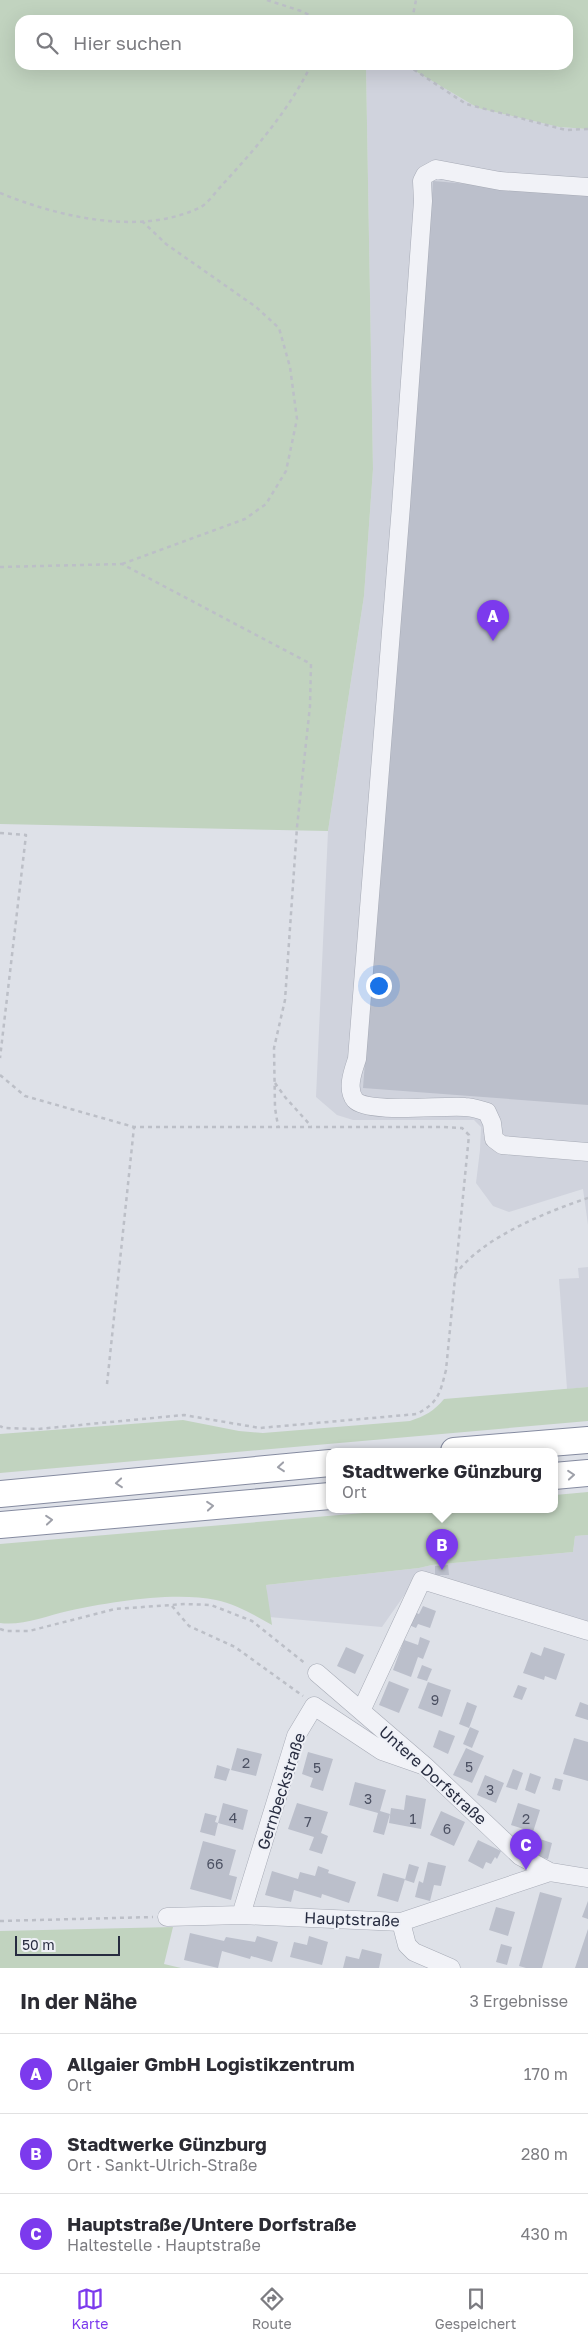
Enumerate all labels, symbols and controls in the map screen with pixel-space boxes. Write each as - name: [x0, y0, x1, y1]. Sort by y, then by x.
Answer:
- search box: [15, 15, 573, 70]
- icon: search: [33, 29, 61, 57]
- text: Hier suchen: [73, 31, 182, 54]
- pin: A: [477, 600, 509, 641]
- your location: [366, 973, 392, 999]
- popup: [326, 1448, 558, 1513]
- text: Stadtwerke Günzburg: [342, 1459, 542, 1482]
- one-way arrow: [277, 1462, 285, 1473]
- one-way arrow: [568, 1470, 576, 1481]
- one-way arrow: [115, 1477, 123, 1488]
- text: Ort: [342, 1482, 367, 1502]
- one-way arrow: [207, 1501, 215, 1512]
- one-way arrow: [45, 1515, 53, 1526]
- pin: B: [426, 1529, 458, 1570]
- house number: 9: [431, 1691, 439, 1708]
- street label: Untere Dorfstraße: [375, 1721, 491, 1829]
- street label: Gernbeckstraße: [253, 1730, 309, 1852]
- house number: 2: [242, 1754, 250, 1771]
- house number: 5: [465, 1758, 473, 1775]
- house number: 5: [313, 1759, 321, 1776]
- house number: 3: [486, 1781, 494, 1798]
- house number: 3: [364, 1790, 372, 1807]
- house number: 4: [229, 1809, 237, 1826]
- house number: 1: [410, 1810, 417, 1827]
- house number: 2: [522, 1810, 530, 1827]
- house number: 7: [304, 1813, 312, 1830]
- house number: 6: [443, 1820, 451, 1837]
- pin: C: [510, 1829, 542, 1870]
- house number: 66: [207, 1855, 223, 1872]
- street label: Hauptstraße: [304, 1907, 400, 1931]
- scale bar: [15, 1933, 120, 1956]
- text: 50 m: [22, 1936, 55, 1953]
- text: In der Nähe: [20, 1988, 137, 2014]
- text: 3 Ergebnisse: [469, 1991, 568, 2011]
- text: Allgaier GmbH Logistikzentrum: [67, 2052, 355, 2075]
- text: A: [30, 2064, 42, 2084]
- text: 170 m: [524, 2064, 568, 2084]
- text: Ort: [67, 2075, 92, 2095]
- text: Stadtwerke Günzburg: [67, 2132, 267, 2155]
- text: B: [30, 2144, 42, 2164]
- text: 280 m: [521, 2144, 568, 2164]
- text: Ort · Sankt-Ulrich-Straße: [67, 2155, 257, 2175]
- text: Hauptstraße/Untere Dorfstraße: [67, 2212, 357, 2235]
- text: C: [30, 2224, 42, 2244]
- text: 430 m: [521, 2224, 568, 2244]
- text: Haltestelle · Hauptstraße: [67, 2235, 261, 2255]
- tab: Karte: [72, 2285, 108, 2332]
- tab: Route: [252, 2285, 292, 2332]
- tab: Gespeichert: [435, 2285, 516, 2332]

